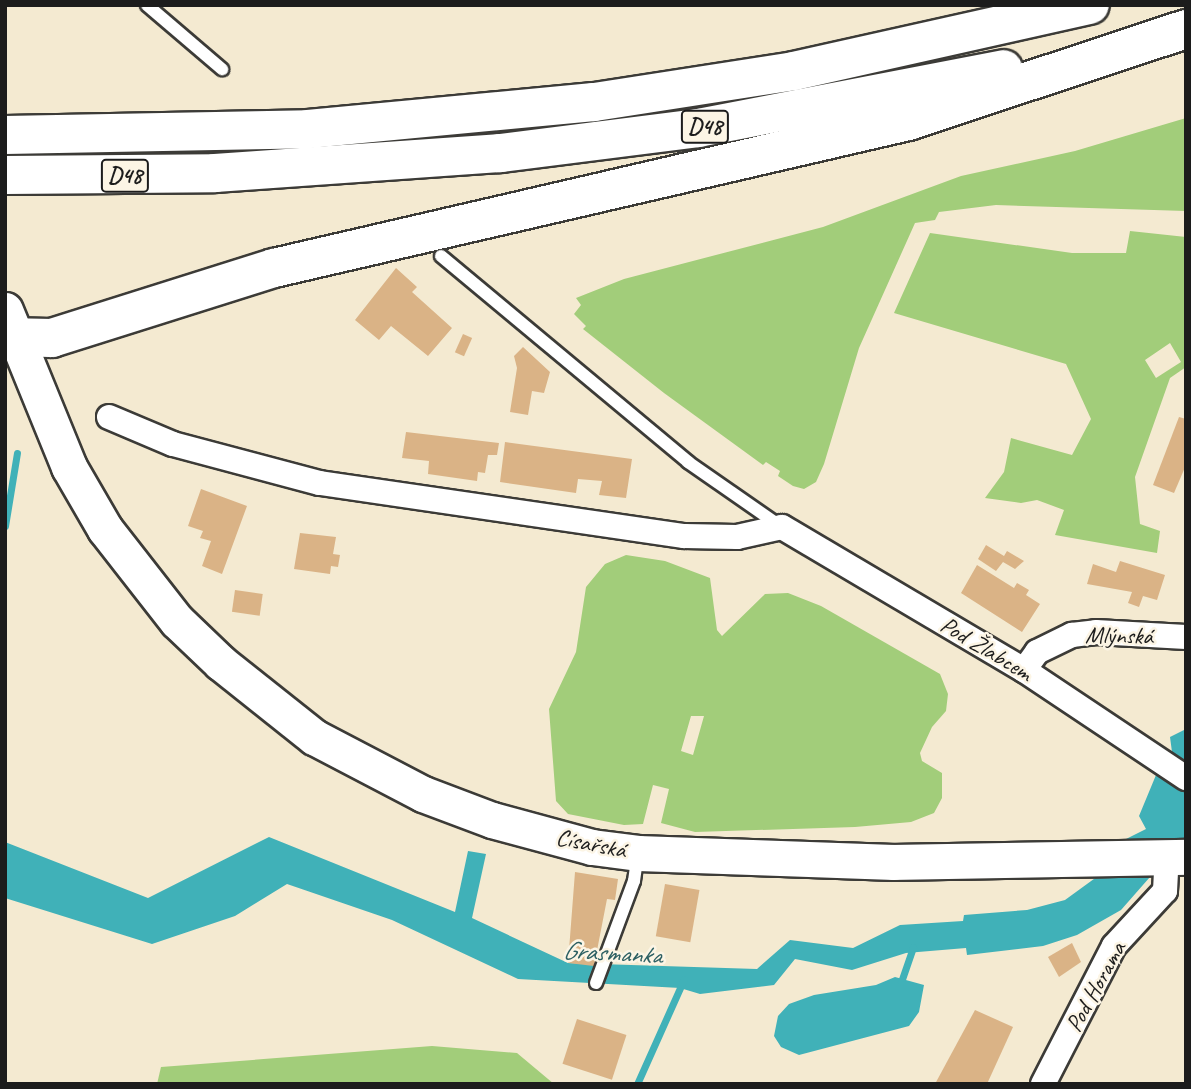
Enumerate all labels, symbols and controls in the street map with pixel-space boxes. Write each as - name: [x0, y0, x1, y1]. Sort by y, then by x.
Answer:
- road number: D48: [680, 108, 730, 146]
- road number: D48: [100, 156, 150, 196]
- street label: Pod Žlabcem: [935, 610, 1037, 688]
- street label: Mlýnská: [1085, 621, 1153, 651]
- street label: Císařská: [554, 823, 628, 865]
- water label: Grasmanka: [562, 935, 662, 971]
- street label: Pod Horama: [1059, 937, 1133, 1037]

